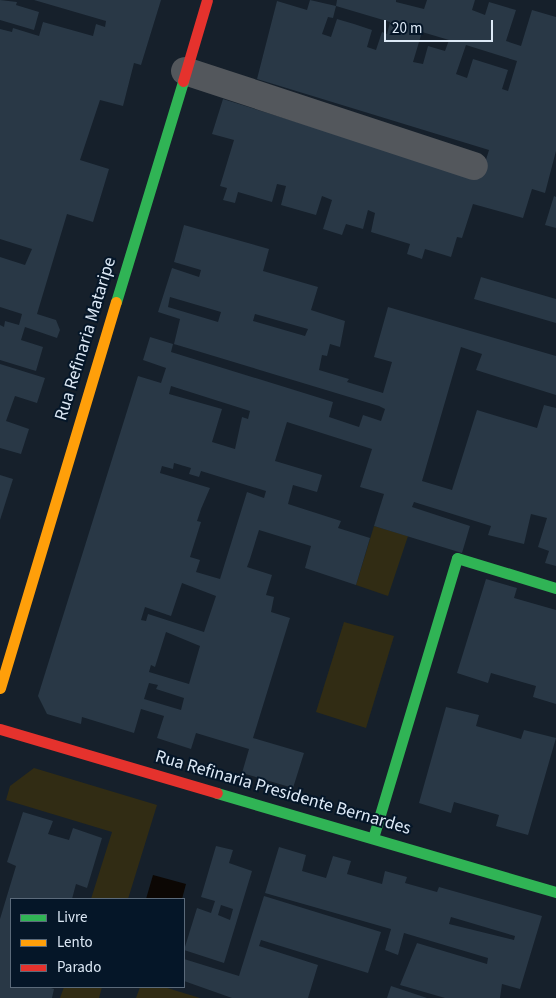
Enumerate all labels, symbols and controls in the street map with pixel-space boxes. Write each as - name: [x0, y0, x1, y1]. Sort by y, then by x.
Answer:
- scale bar: [386, 10, 495, 42]
- text: 20 m: [392, 18, 422, 39]
- street label: Rua Refinaria Mataripe: [51, 255, 121, 423]
- street label: Rua Refinaria Presidente Bernardes: [153, 746, 413, 840]
- legend: [10, 898, 185, 988]
- text: Livre: [57, 907, 87, 928]
- text: Lento: [57, 932, 93, 953]
- text: Parado: [57, 957, 101, 978]

